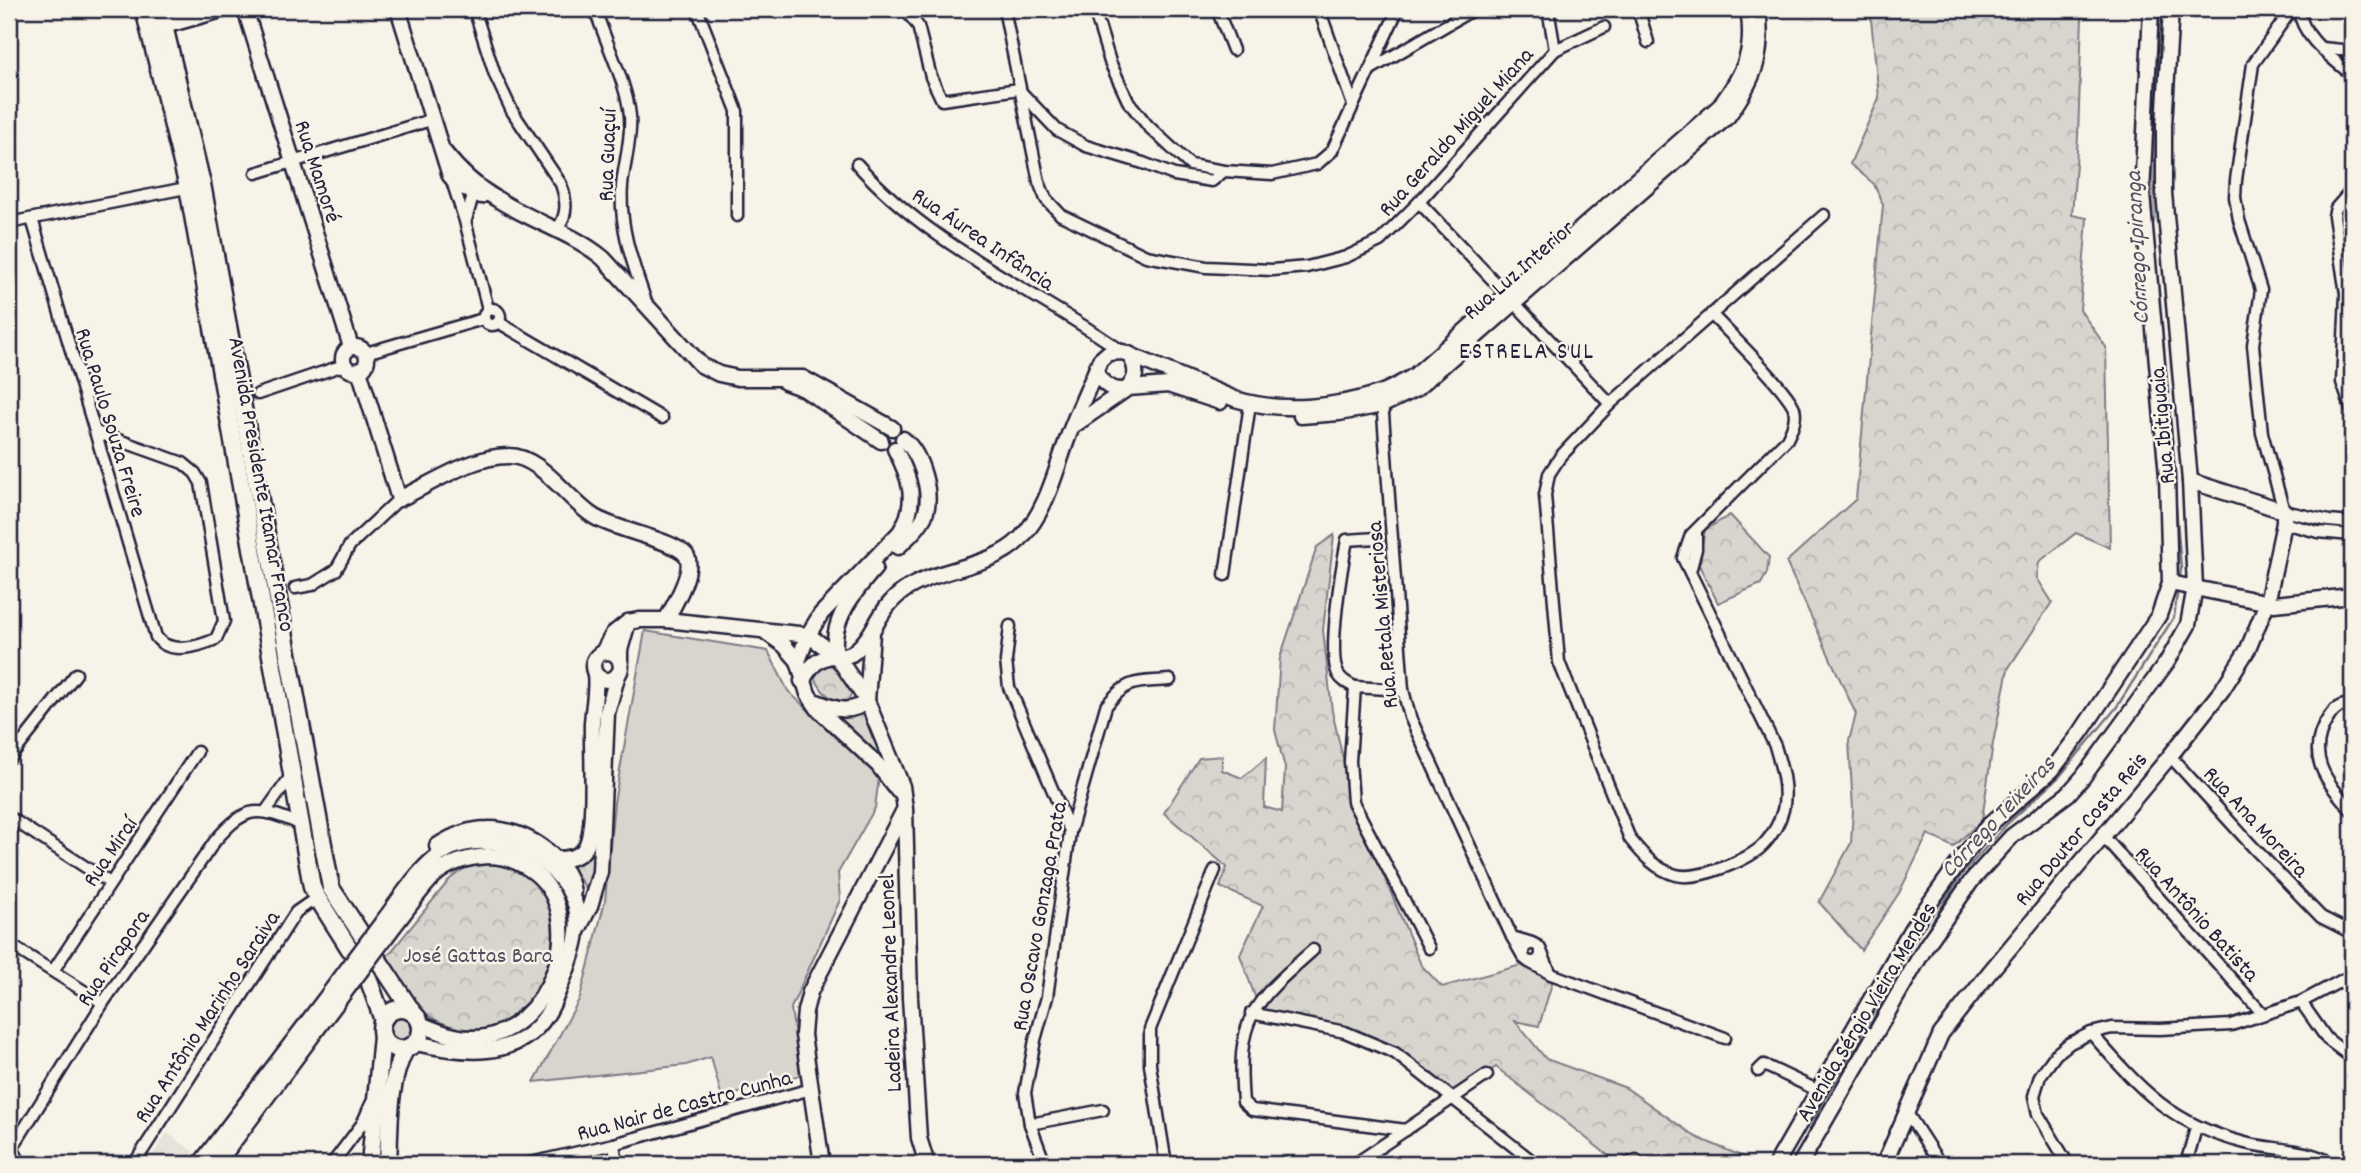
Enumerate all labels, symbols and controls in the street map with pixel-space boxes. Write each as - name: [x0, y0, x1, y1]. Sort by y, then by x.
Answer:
- street label: Rua Geraldo Miguel Miana: [1372, 40, 1544, 226]
- street label: Rua Guaçuí: [591, 106, 628, 202]
- street label: Rua Mamoré: [284, 117, 348, 228]
- water label: Córrego Ipiranga: [2118, 169, 2160, 325]
- street label: Rua Áurea Infância: [904, 181, 1061, 302]
- street label: Rua Luz Interior: [1457, 213, 1584, 329]
- street label: Rua Paulo Souza Freire: [64, 324, 153, 522]
- street label: Avenida Presidente Itamar Franco: [217, 335, 302, 635]
- district label: ESTRELA SUL: [1459, 336, 1595, 370]
- street label: Rua Ibitiguaia: [2143, 365, 2186, 485]
- street label: Rua Petala Misteriosa: [1360, 518, 1409, 710]
- street label: Rua Doutor Costa Reis: [2008, 746, 2157, 915]
- water label: Córrego Teixeiras: [1933, 749, 2066, 887]
- street label: Rua Ana Moreira: [2194, 760, 2316, 888]
- street label: Rua Oscavo Gonzaga Prata: [1005, 798, 1078, 1034]
- street label: Rua Miraí: [76, 810, 148, 895]
- street label: Rua Antônio Batista: [2125, 840, 2266, 991]
- street label: Ladeira Alexandre Leonel: [872, 873, 913, 1093]
- street label: Avenida Sérgio Vieira Mendes: [1789, 897, 1947, 1129]
- street label: Rua Pirapora: [70, 903, 160, 1014]
- street label: Rua Antônio Marinho Saraiva: [128, 904, 291, 1131]
- park label: José Gattas Bara: [403, 941, 554, 974]
- street label: Rua Nair de Castro Cunha: [574, 1063, 797, 1152]

